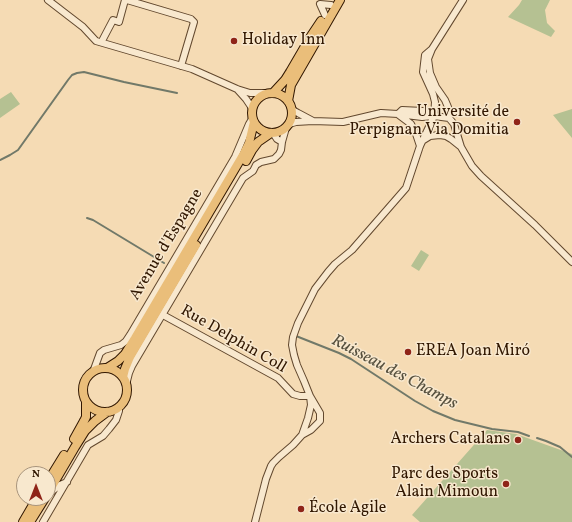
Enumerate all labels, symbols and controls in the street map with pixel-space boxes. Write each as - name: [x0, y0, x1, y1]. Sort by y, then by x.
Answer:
- place label: Holiday Inn: [242, 31, 325, 51]
- marker: Holiday Inn: [229, 36, 239, 46]
- place label: Université de Perpignan Via Domitia: [350, 103, 509, 141]
- marker: Université de Perpignan Via Domitia: [512, 117, 522, 127]
- street label: Avenue d'Espagne: [126, 186, 208, 304]
- street label: Rue Delphin Coll: [177, 302, 289, 378]
- water label: Ruisseau des Champs: [327, 331, 461, 415]
- place label: EREA Joan Miró: [416, 342, 530, 362]
- marker: EREA Joan Miró: [403, 347, 413, 357]
- place label: Archers Catalans: [390, 430, 510, 450]
- marker: Archers Catalans: [513, 435, 523, 445]
- place label: Parc des Sports Alain Mimoun: [391, 465, 498, 503]
- north arrow: [16, 466, 56, 506]
- text: N: [32, 467, 40, 482]
- marker: Parc des Sports Alain Mimoun: [501, 479, 511, 489]
- place label: École Agile: [309, 499, 386, 519]
- marker: École Agile: [296, 504, 306, 514]

